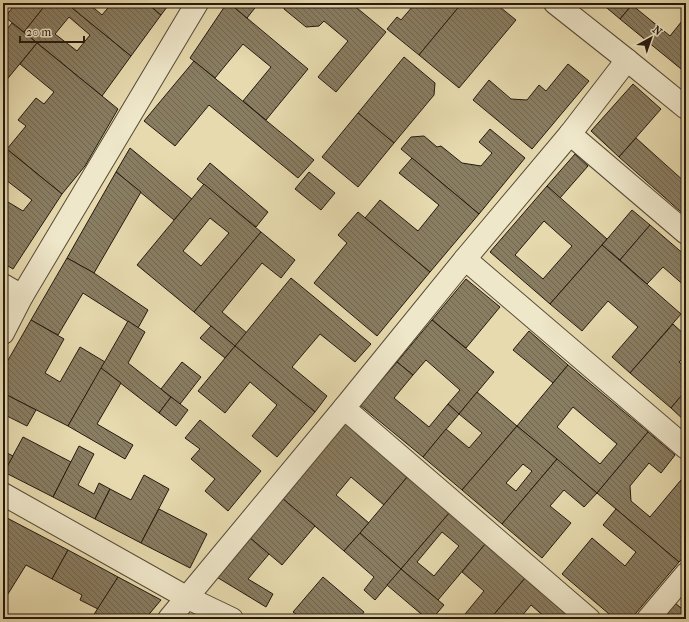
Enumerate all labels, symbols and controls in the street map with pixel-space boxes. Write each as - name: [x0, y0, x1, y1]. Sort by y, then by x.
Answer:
- scale bar: [20, 18, 84, 44]
- north arrow: [631, 18, 671, 58]
- text: N: [650, 23, 665, 39]
- text: 20 m: [26, 25, 51, 39]

